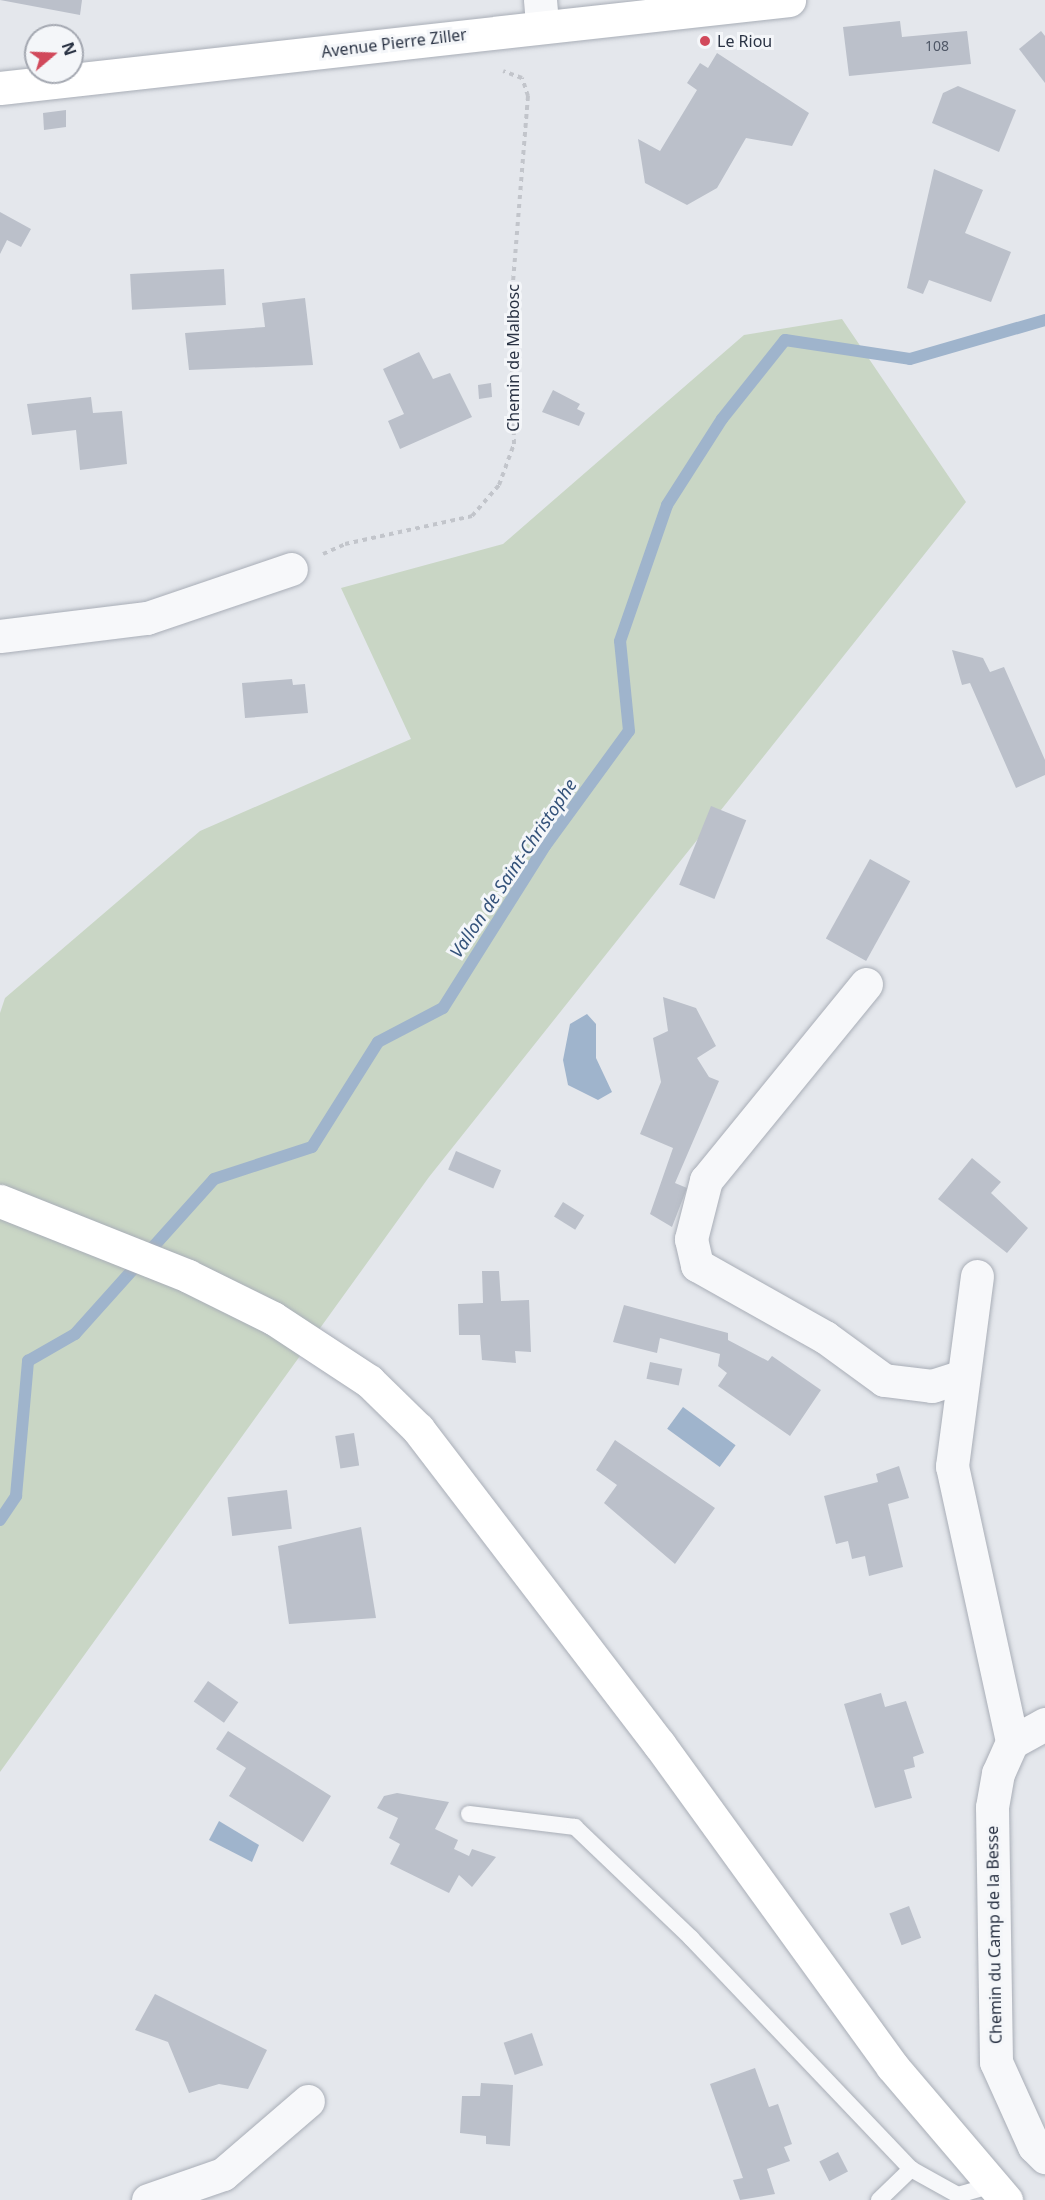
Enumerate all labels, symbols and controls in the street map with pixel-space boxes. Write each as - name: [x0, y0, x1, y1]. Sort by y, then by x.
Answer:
- north arrow: [24, 24, 84, 84]
- street label: Avenue Pierre Ziller: [320, 25, 468, 61]
- place label: Le Riou: [717, 31, 772, 51]
- marker: Le Riou: [698, 34, 712, 48]
- house number: 108: [925, 38, 949, 54]
- text: N: [57, 39, 82, 59]
- street label: Chemin de Malbosc: [503, 284, 523, 432]
- water label: Vallon de Saint-Christophe: [445, 775, 581, 961]
- street label: Chemin du Camp de la Besse: [982, 1826, 1006, 2044]

